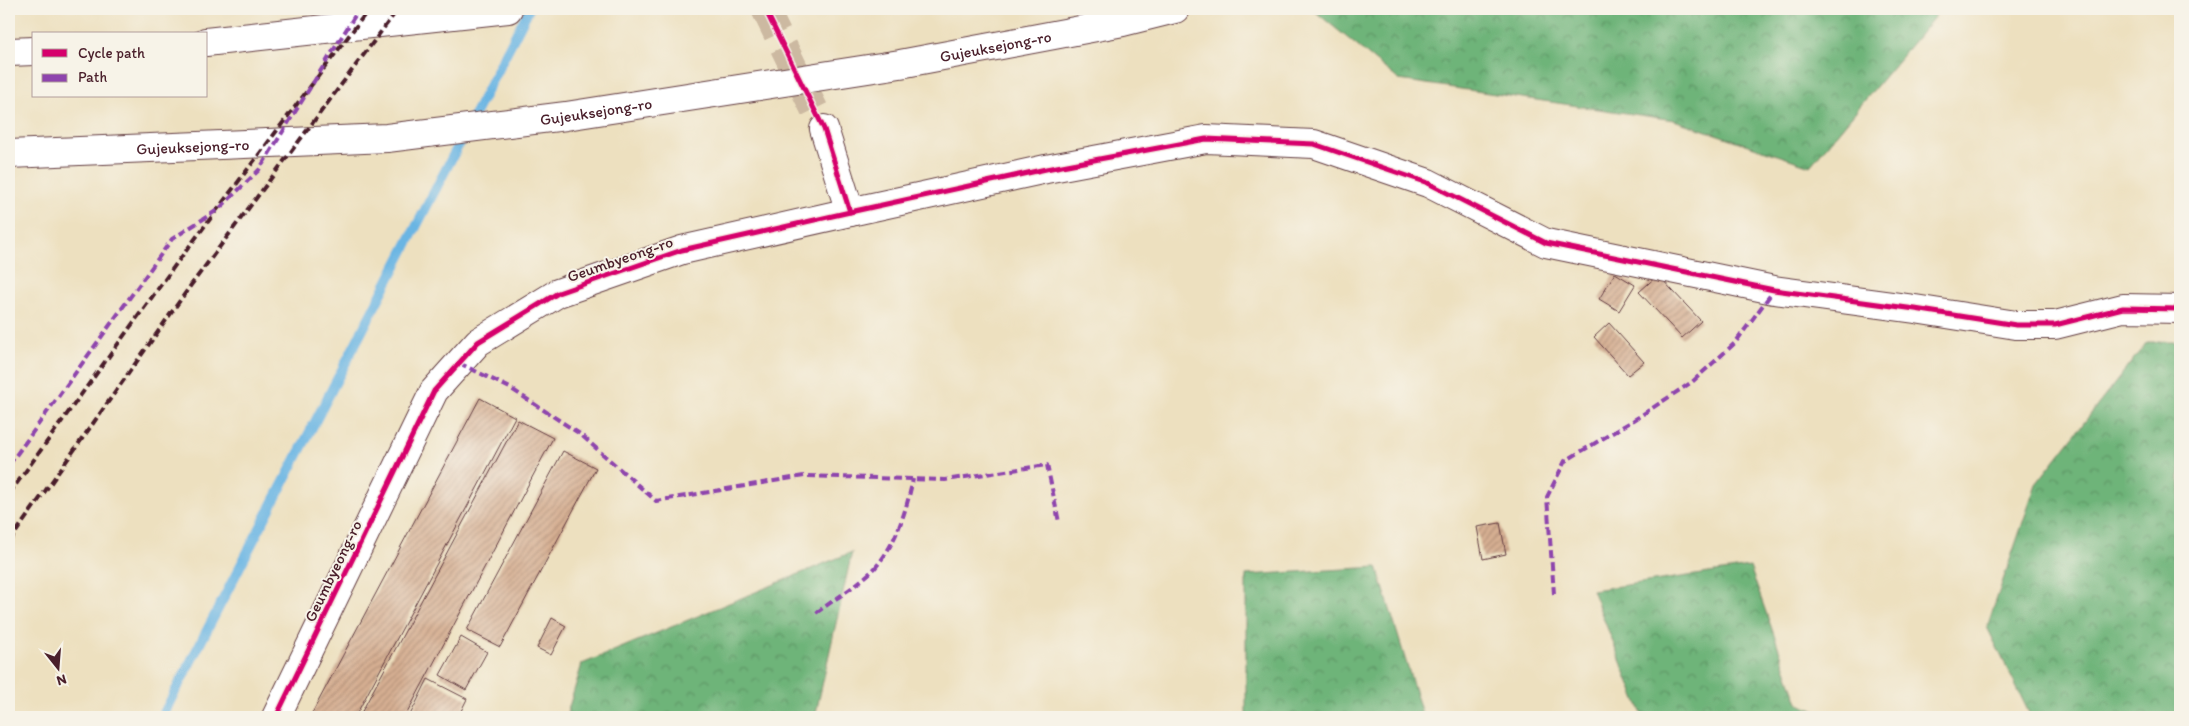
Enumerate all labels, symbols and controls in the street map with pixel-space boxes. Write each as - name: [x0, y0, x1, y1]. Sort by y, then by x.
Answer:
- street label: Gujeuksejong-ro: [938, 26, 1053, 66]
- legend: [32, 32, 208, 98]
- text: Cycle path: [78, 44, 145, 62]
- text: Path: [78, 68, 107, 86]
- street label: Gujeuksejong-ro: [539, 93, 653, 129]
- street label: Gujeuksejong-ro: [136, 134, 250, 158]
- street label: Geumbyeong-ro: [565, 232, 675, 286]
- street label: Geumbyeong-ro: [300, 517, 366, 625]
- north arrow: [32, 644, 82, 694]
- text: N: [55, 670, 69, 689]

